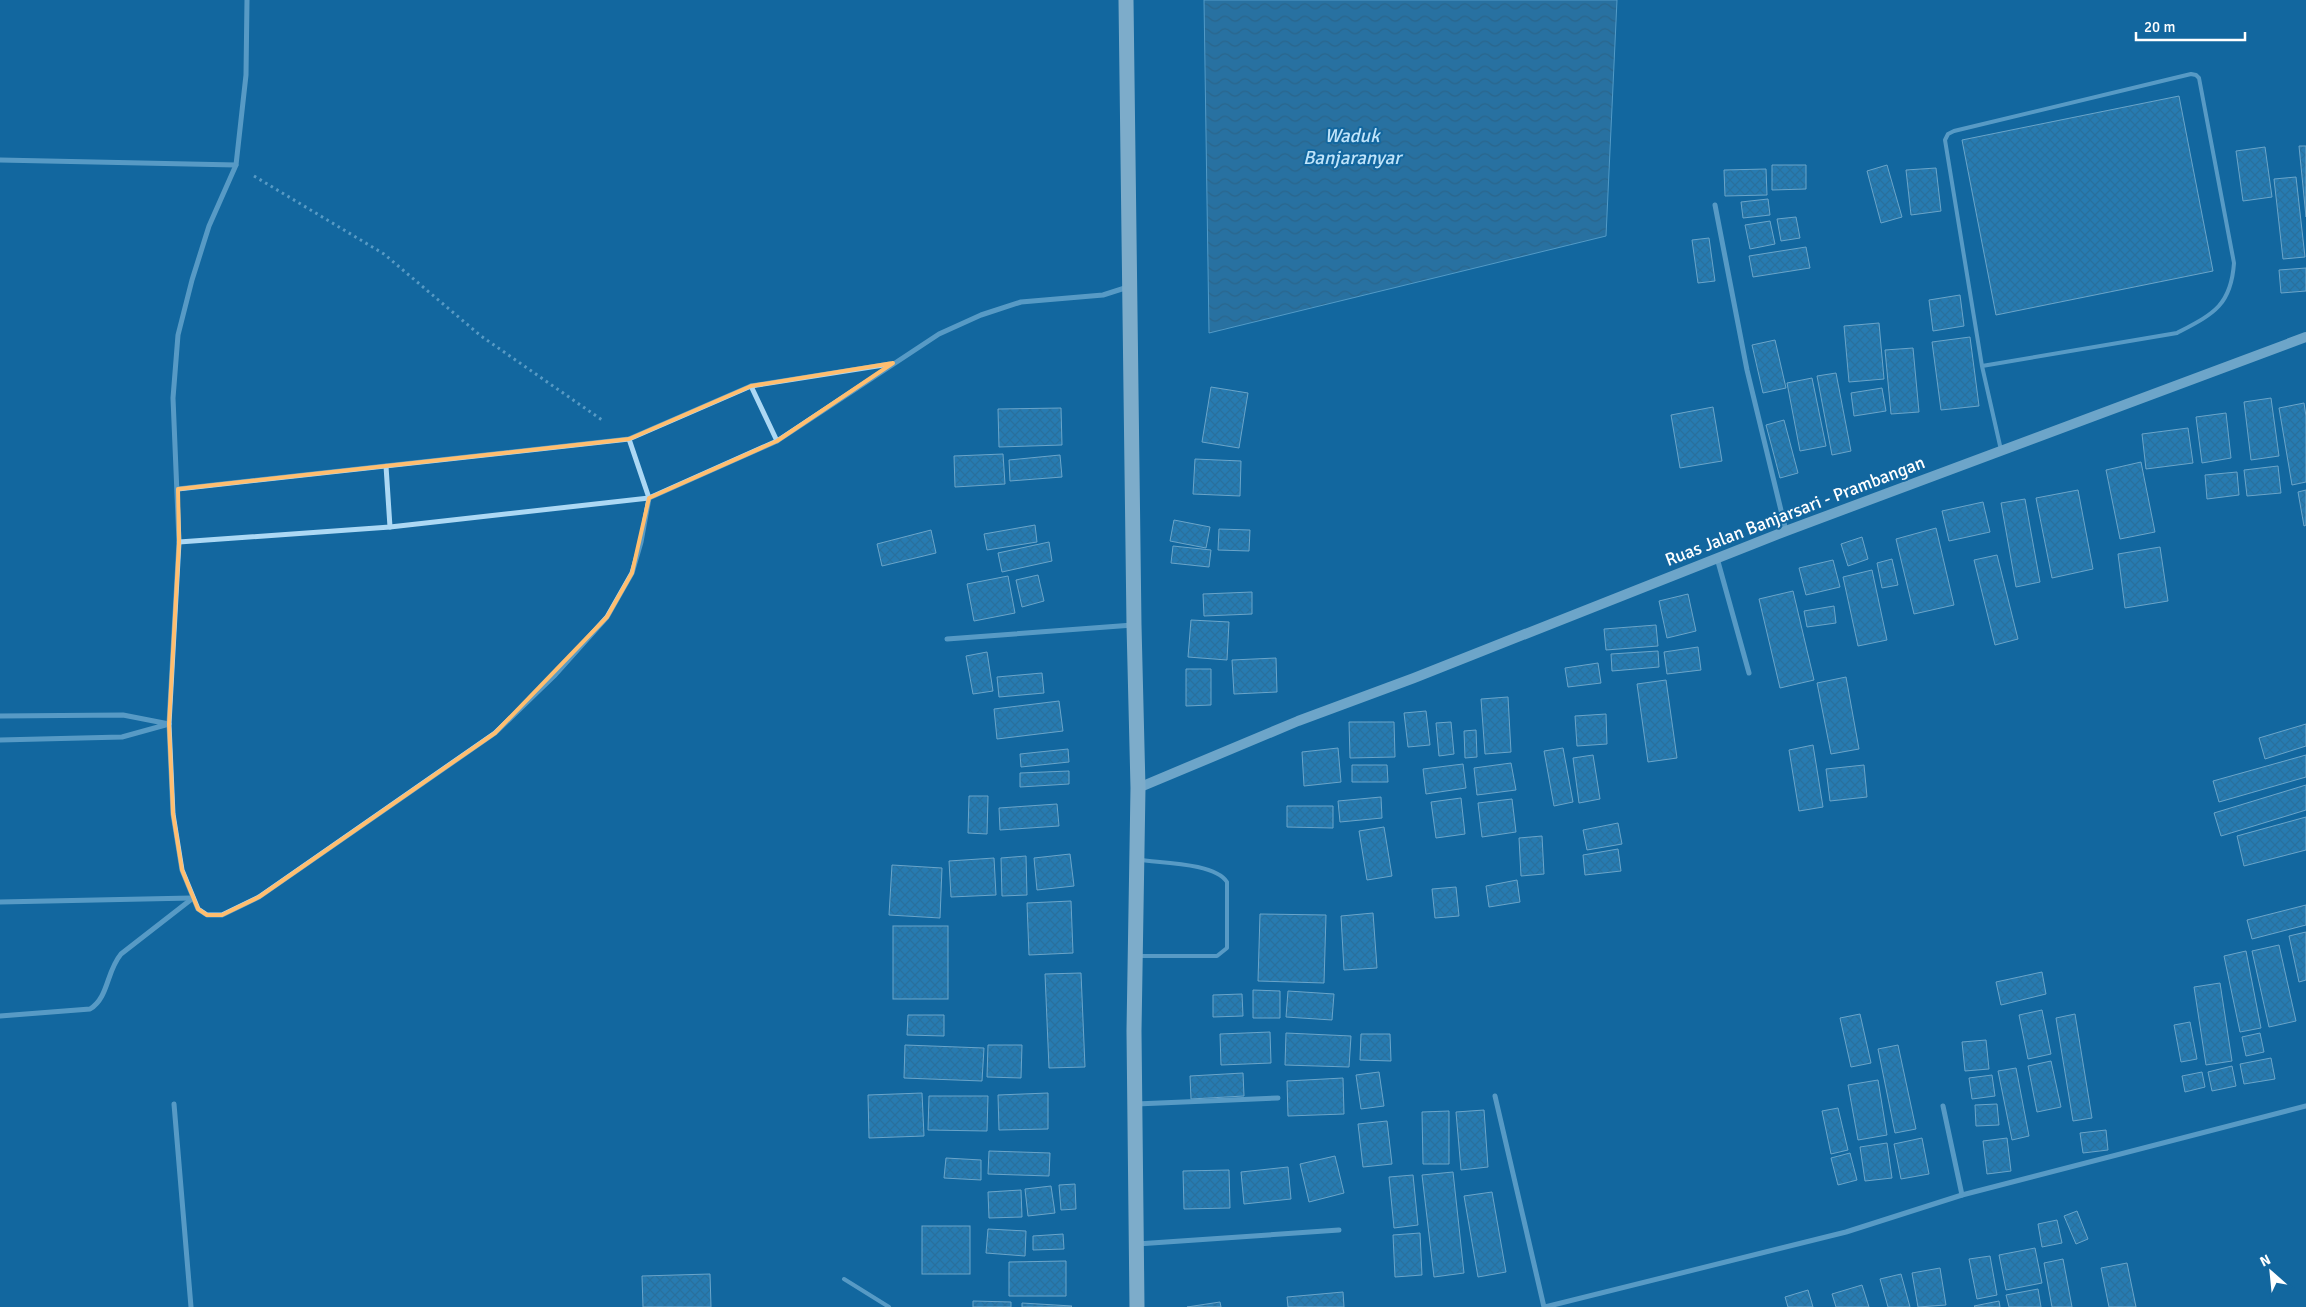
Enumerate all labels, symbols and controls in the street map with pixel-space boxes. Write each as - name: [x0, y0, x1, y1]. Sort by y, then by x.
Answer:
- scale bar: [2136, 10, 2245, 42]
- text: 20 m: [2144, 18, 2175, 36]
- water label: Waduk Banjaranyar: [1303, 124, 1404, 170]
- street label: Ruas Jalan Banjarsari - Prambangan: [1662, 451, 1928, 571]
- north arrow: [2246, 1247, 2296, 1297]
- text: N: [2257, 1251, 2274, 1271]

